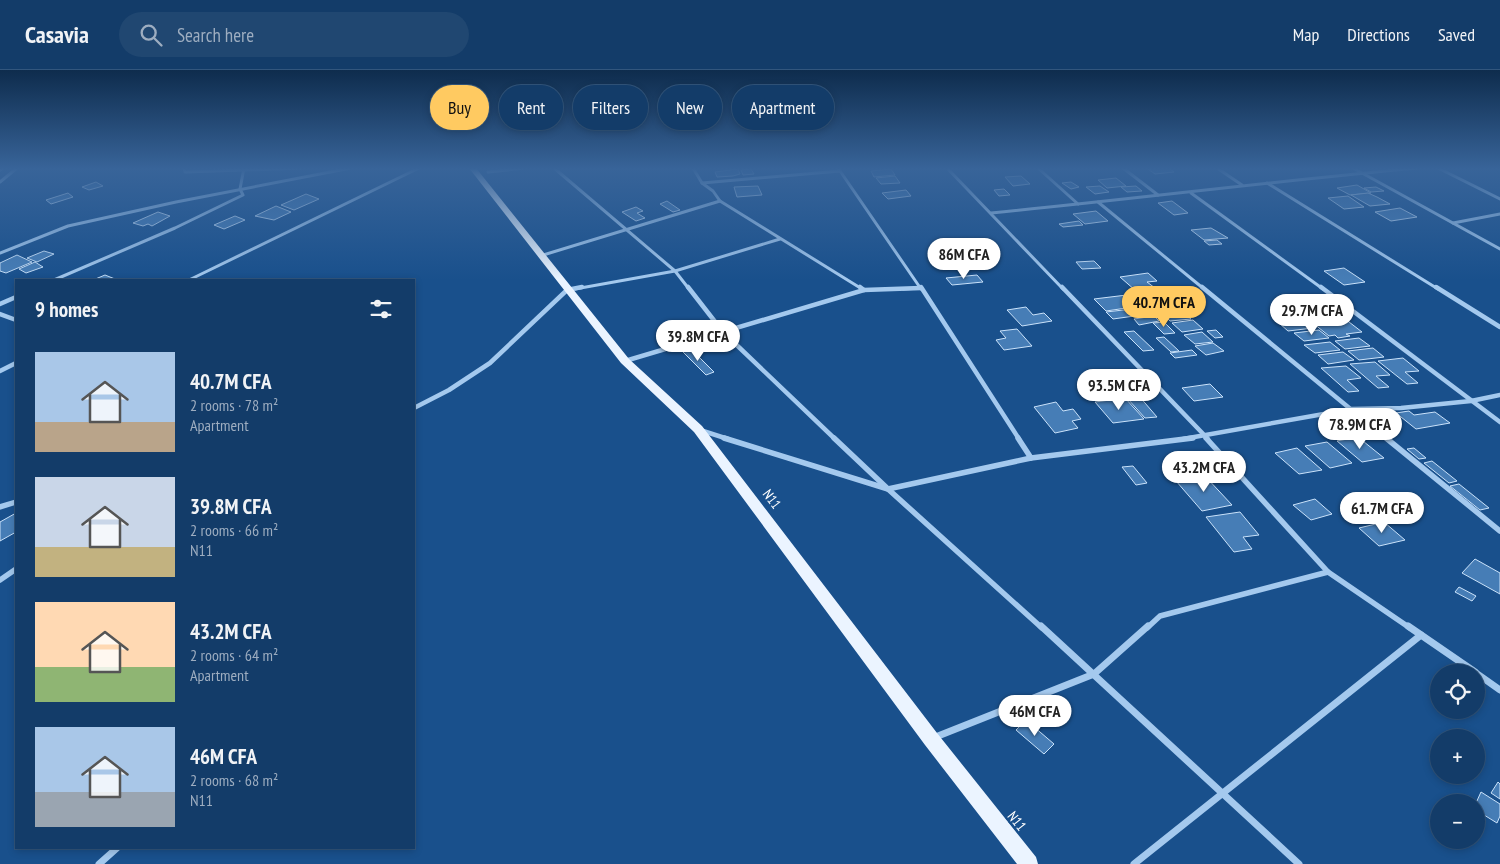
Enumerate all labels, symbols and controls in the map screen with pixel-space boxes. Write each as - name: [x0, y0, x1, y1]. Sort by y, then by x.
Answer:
- search box: [119, 12, 469, 57]
- text: Casavia: [25, 19, 89, 50]
- icon: search: [137, 21, 165, 49]
- text: Search here: [177, 23, 254, 47]
- text: Map: [1293, 23, 1319, 46]
- text: Directions: [1347, 23, 1410, 46]
- text: Saved: [1438, 23, 1475, 46]
- chip: Buy: [430, 85, 489, 130]
- chip: Rent: [499, 85, 563, 130]
- chip: Filters: [573, 85, 648, 130]
- chip: New: [658, 85, 722, 130]
- chip: Apartment: [732, 85, 834, 130]
- pin: 86M CFA: [918, 238, 1010, 280]
- text: 86M CFA: [938, 244, 990, 264]
- pin: 40.7M CFA: [1107, 286, 1221, 328]
- text: 40.7M CFA: [1133, 292, 1195, 312]
- pin: 29.7M CFA: [1255, 294, 1369, 336]
- icon: filters: [367, 295, 395, 323]
- text: 9 homes: [35, 296, 98, 323]
- text: 29.7M CFA: [1281, 300, 1343, 320]
- pin: 39.8M CFA: [641, 320, 755, 362]
- text: 39.8M CFA: [667, 326, 729, 346]
- text: 40.7M CFA: [190, 368, 271, 395]
- pin: 93.5M CFA: [1062, 368, 1176, 411]
- icon: home: [75, 372, 135, 432]
- text: 93.5M CFA: [1088, 375, 1150, 395]
- text: 2 rooms · 78 m²: [190, 395, 278, 415]
- pin: 78.9M CFA: [1303, 408, 1417, 450]
- text: 78.9M CFA: [1329, 414, 1391, 434]
- text: Apartment: [190, 415, 249, 435]
- pin: 43.2M CFA: [1147, 450, 1261, 493]
- text: 43.2M CFA: [1173, 457, 1235, 477]
- street label: N11: [759, 486, 785, 512]
- pin: 61.7M CFA: [1325, 492, 1439, 534]
- text: 39.8M CFA: [190, 493, 271, 520]
- icon: home: [75, 497, 135, 557]
- text: 61.7M CFA: [1351, 498, 1413, 518]
- text: 2 rooms · 66 m²: [190, 520, 278, 540]
- text: N11: [190, 540, 213, 560]
- text: 43.2M CFA: [190, 618, 271, 645]
- icon: home: [75, 622, 135, 682]
- text: 2 rooms · 64 m²: [190, 645, 278, 665]
- map controls: [1430, 664, 1485, 849]
- button: locate: [1430, 664, 1485, 719]
- text: Apartment: [190, 665, 249, 685]
- pin: 46M CFA: [989, 694, 1081, 737]
- text: 46M CFA: [1009, 701, 1061, 721]
- button: +: [1430, 729, 1485, 784]
- text: 46M CFA: [190, 743, 257, 770]
- icon: home: [75, 747, 135, 807]
- text: 2 rooms · 68 m²: [190, 770, 278, 790]
- text: N11: [190, 790, 213, 810]
- button: −: [1430, 794, 1485, 849]
- street label: N11: [1004, 808, 1030, 834]

